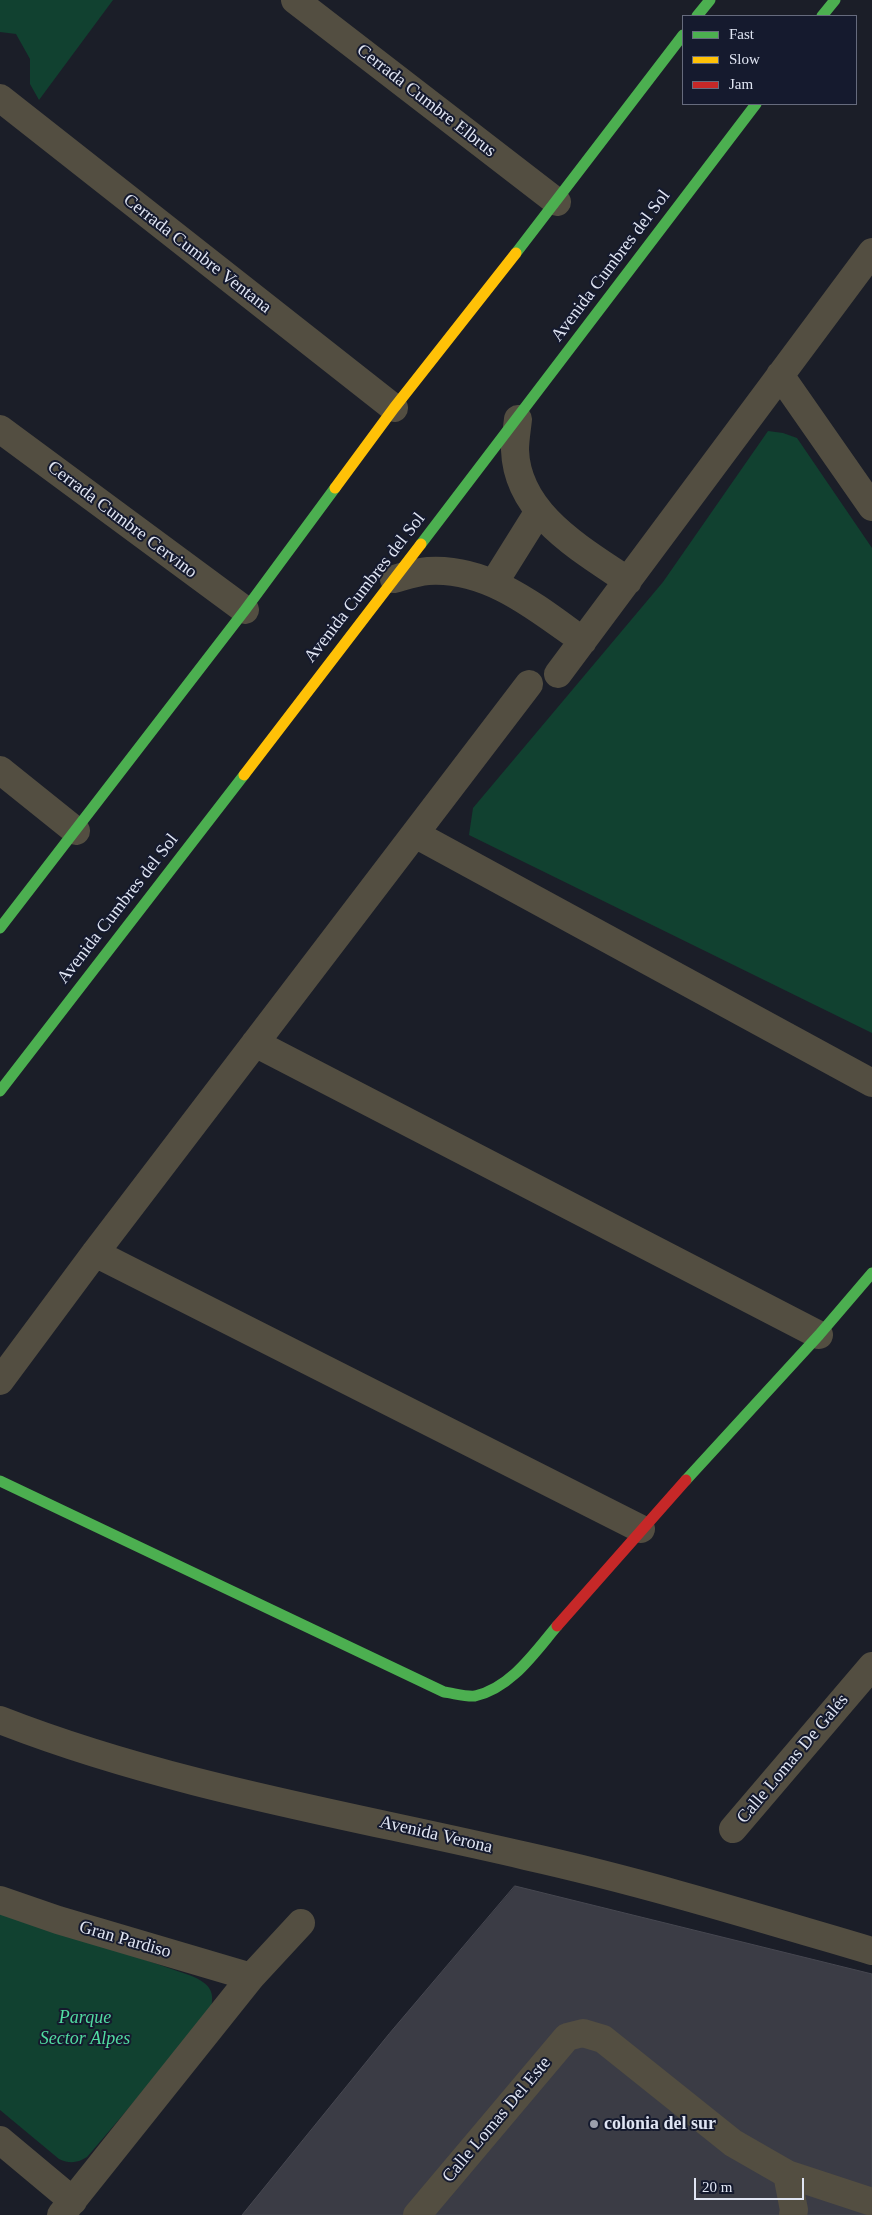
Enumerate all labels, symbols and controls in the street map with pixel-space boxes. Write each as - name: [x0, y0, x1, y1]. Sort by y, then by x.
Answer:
- legend: [682, 15, 857, 105]
- text: Fast: [729, 26, 754, 42]
- street label: Cerrada Cumbre Elbrus: [352, 40, 500, 162]
- text: Slow: [729, 51, 760, 67]
- text: Jam: [729, 76, 753, 92]
- street label: Avenida Cumbres del Sol: [547, 186, 675, 346]
- street label: Cerrada Cumbre Ventana: [119, 189, 275, 319]
- street label: Cerrada Cumbre Cervino: [43, 457, 201, 583]
- street label: Avenida Cumbres del Sol: [300, 509, 430, 667]
- street label: Avenida Cumbres del Sol: [53, 830, 183, 988]
- street label: Calle Lomas De Galés: [733, 1690, 853, 1828]
- street label: Avenida Verona: [377, 1812, 495, 1858]
- street label: Gran Pardiso: [77, 1917, 173, 1963]
- park label: Parque Sector Alpes: [40, 2007, 130, 2050]
- street label: Calle Lomas Del Este: [438, 2053, 556, 2187]
- place label: colonia del sur: [604, 2113, 716, 2135]
- marker: colonia del sur: [588, 2118, 600, 2130]
- scale bar: [697, 2168, 807, 2200]
- text: 20 m: [702, 2179, 732, 2195]

